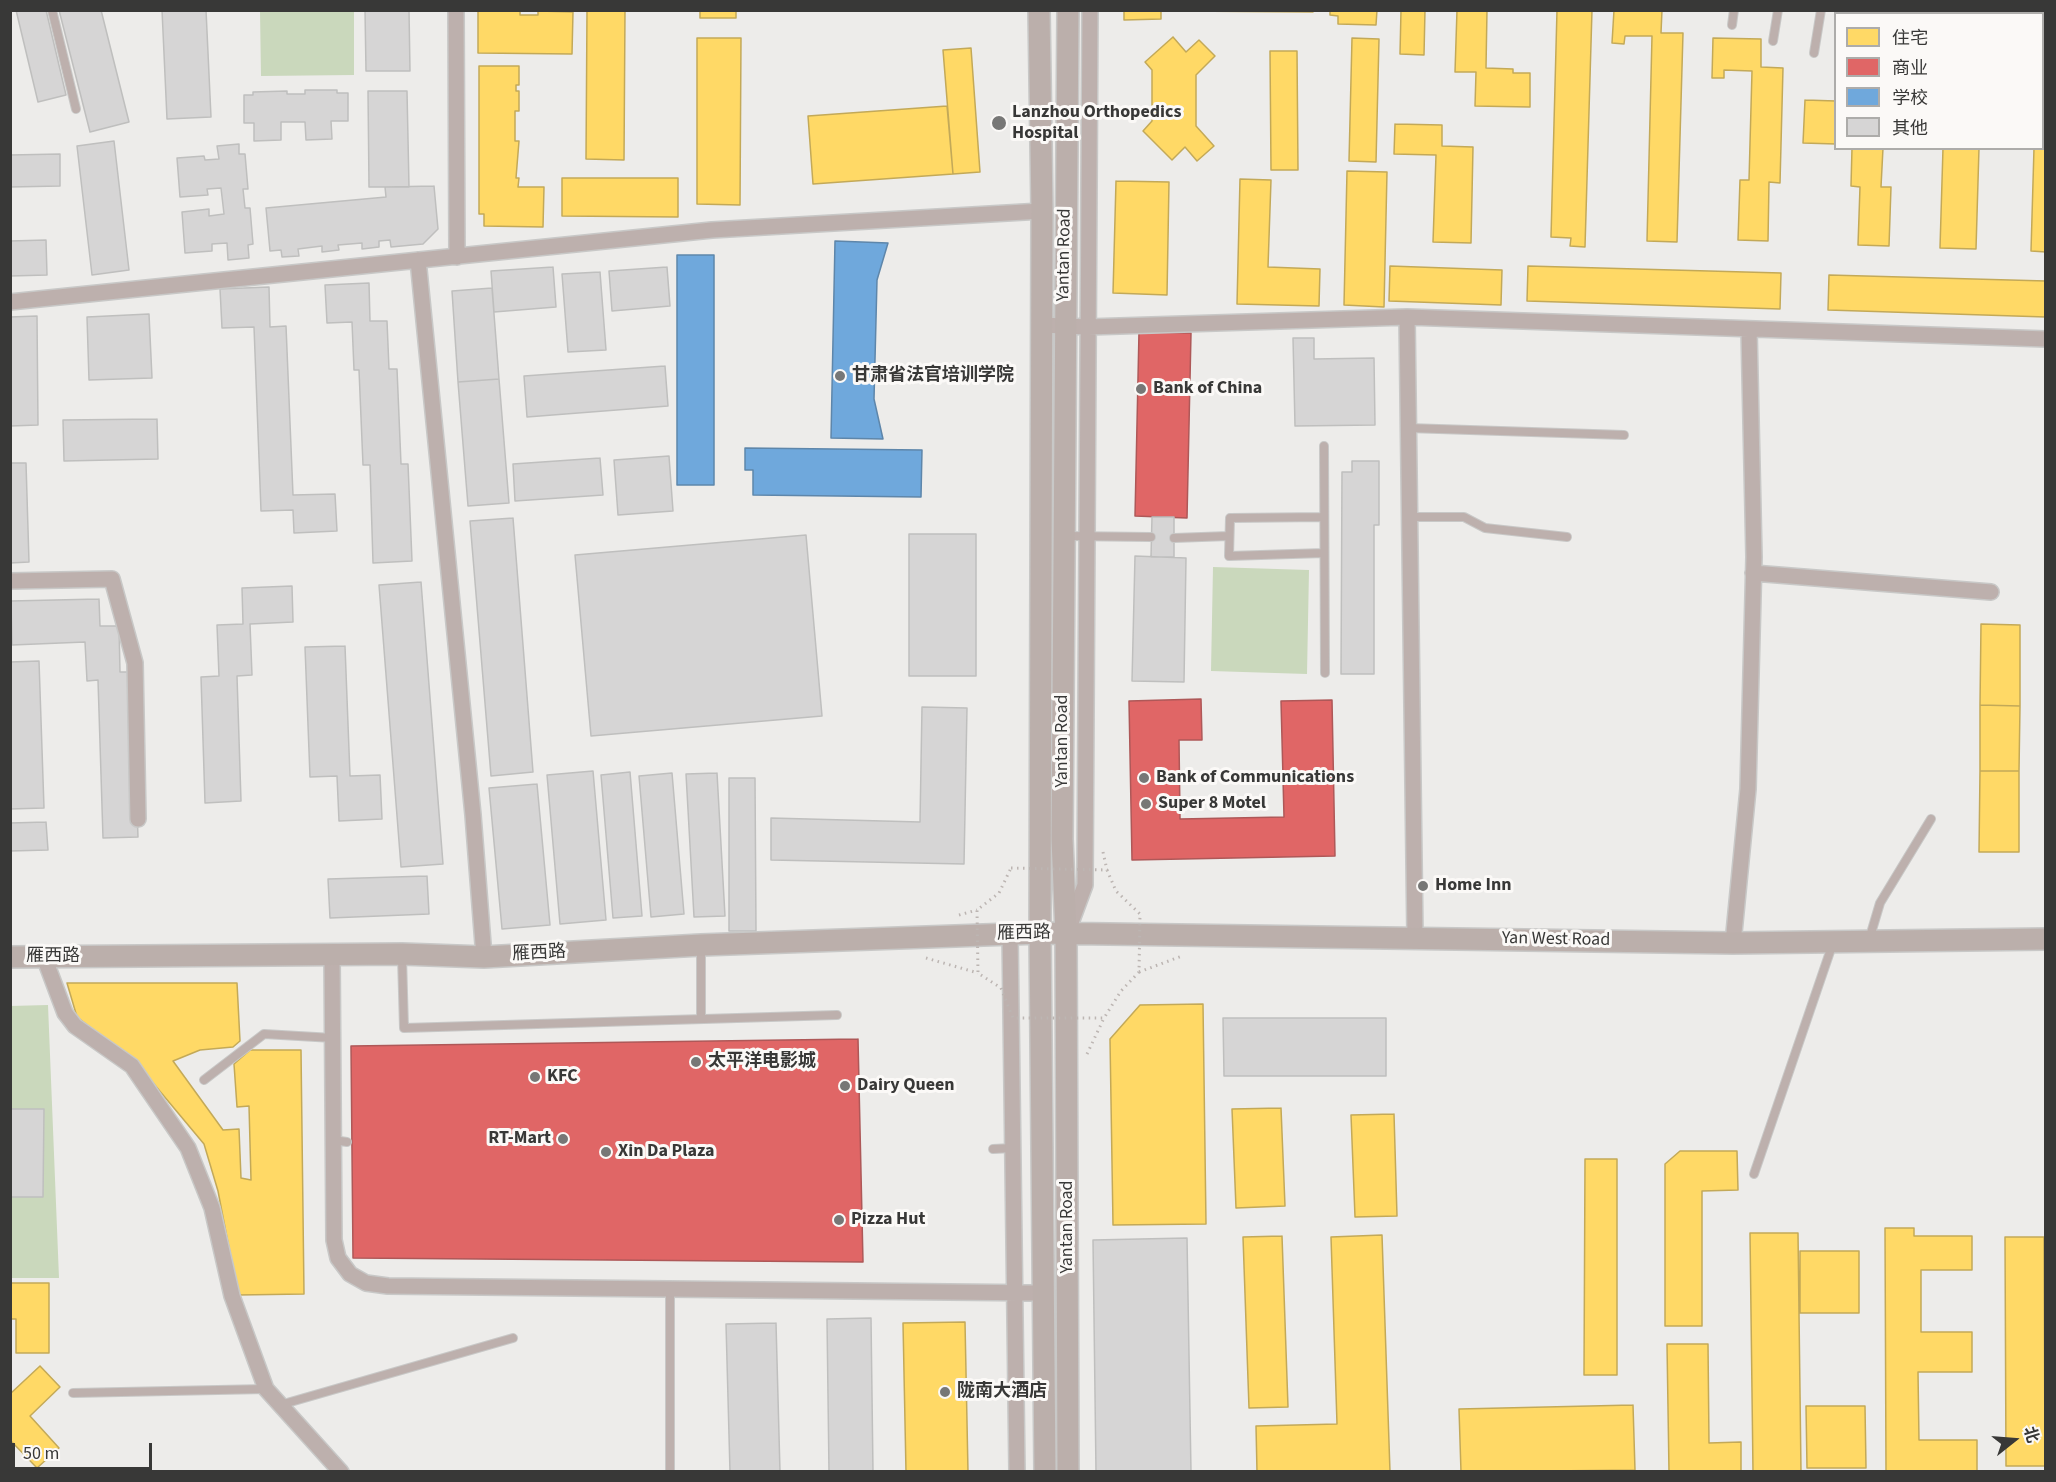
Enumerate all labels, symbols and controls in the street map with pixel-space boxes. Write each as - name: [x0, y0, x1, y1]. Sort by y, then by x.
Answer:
- legend: [1834, 12, 2044, 150]
- text: 住宅: [1892, 26, 1928, 51]
- text: 商业: [1892, 56, 1928, 81]
- text: 学校: [1892, 86, 1928, 111]
- place label: Lanzhou Orthopedics Hospital: [1012, 102, 1181, 144]
- marker: Lanzhou Orthopedics Hospital: [990, 114, 1008, 132]
- text: 其他: [1892, 116, 1928, 141]
- street label: Yantan Road: [1053, 208, 1077, 302]
- place label: 甘肃省法官培训学院: [852, 365, 1014, 387]
- marker: 甘肃省法官培训学院: [833, 369, 847, 383]
- place label: Bank of China: [1153, 378, 1262, 400]
- marker: Bank of China: [1134, 382, 1148, 396]
- street label: Yantan Road: [1052, 694, 1074, 788]
- place label: Bank of Communications: [1156, 767, 1354, 789]
- marker: Bank of Communications: [1137, 771, 1151, 785]
- place label: Super 8 Motel: [1158, 793, 1266, 815]
- marker: Super 8 Motel: [1139, 797, 1153, 811]
- place label: Home Inn: [1435, 875, 1511, 897]
- marker: Home Inn: [1416, 879, 1430, 893]
- street label: 雁西路: [997, 923, 1051, 945]
- street label: Yan West Road: [1502, 928, 1610, 952]
- street label: 雁西路: [511, 942, 567, 966]
- street label: 雁西路: [26, 946, 80, 968]
- place label: 太平洋电影城: [708, 1051, 816, 1073]
- marker: 太平洋电影城: [689, 1055, 703, 1069]
- place label: KFC: [547, 1066, 578, 1088]
- marker: KFC: [528, 1070, 542, 1084]
- place label: Dairy Queen: [857, 1075, 955, 1097]
- marker: Dairy Queen: [838, 1079, 852, 1093]
- place label: RT-Mart: [488, 1128, 551, 1150]
- marker: RT-Mart: [556, 1132, 570, 1146]
- place label: Xin Da Plaza: [618, 1141, 714, 1163]
- marker: Xin Da Plaza: [599, 1145, 613, 1159]
- street label: Yantan Road: [1057, 1180, 1079, 1274]
- place label: Pizza Hut: [851, 1209, 925, 1231]
- marker: Pizza Hut: [832, 1213, 846, 1227]
- place label: 陇南大酒店: [957, 1381, 1047, 1403]
- marker: 陇南大酒店: [938, 1385, 952, 1399]
- north arrow: [1984, 1410, 2044, 1470]
- text: 北: [2018, 1424, 2044, 1446]
- scale bar: [15, 1431, 154, 1469]
- text: 50 m: [23, 1441, 59, 1466]

